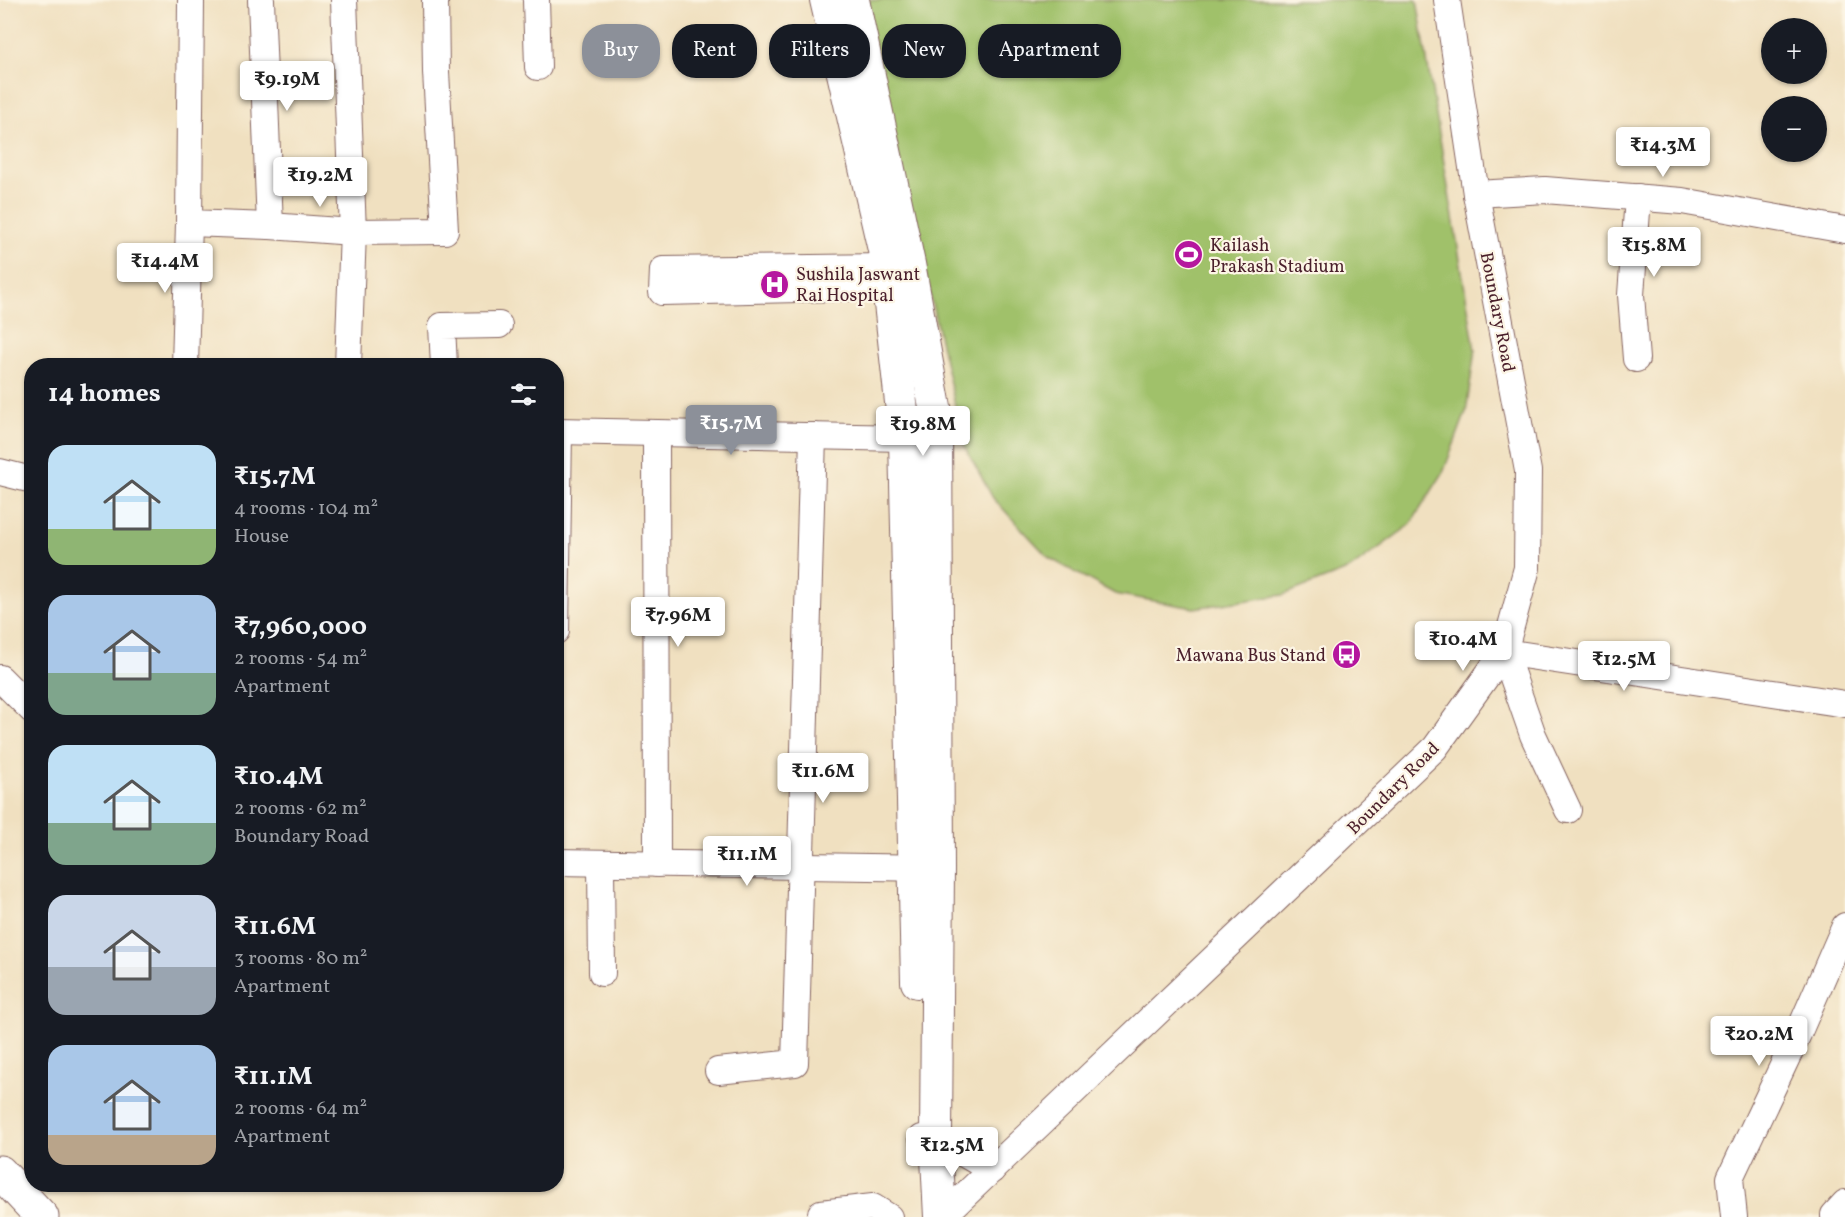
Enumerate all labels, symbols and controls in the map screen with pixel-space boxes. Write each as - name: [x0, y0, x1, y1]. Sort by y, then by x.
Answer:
- map controls: [1761, 18, 1827, 162]
- button: +: [1761, 18, 1827, 84]
- chip: Buy: [582, 24, 660, 78]
- chip: Rent: [672, 24, 757, 78]
- chip: Filters: [769, 24, 870, 78]
- chip: New: [882, 24, 966, 78]
- chip: Apartment: [978, 24, 1121, 78]
- pin: ₹9.19M: [238, 61, 336, 112]
- text: ₹9.19M: [254, 66, 320, 94]
- button: −: [1761, 96, 1827, 162]
- pin: ₹14.3M: [1614, 127, 1712, 178]
- text: ₹14.3M: [1630, 132, 1696, 160]
- pin: ₹19.2M: [271, 157, 369, 208]
- text: ₹19.2M: [287, 162, 353, 190]
- pin: ₹15.8M: [1605, 227, 1703, 278]
- text: ₹15.8M: [1622, 232, 1686, 260]
- place label: Kailash Prakash Stadium: [1210, 234, 1345, 280]
- sports icon: Kailash Prakash Stadium: [1173, 239, 1205, 271]
- pin: ₹14.4M: [116, 243, 214, 294]
- text: ₹14.4M: [131, 248, 199, 276]
- street label: Boundary Road: [1473, 250, 1520, 374]
- place label: Sushila Jaswant Rai Hospital: [796, 263, 920, 309]
- hospital icon: Sushila Jaswant Rai Hospital: [759, 268, 791, 300]
- text: 14 homes: [48, 376, 161, 412]
- icon: filters: [507, 378, 540, 411]
- pin: ₹15.7M: [682, 405, 780, 456]
- pin: ₹19.8M: [874, 406, 972, 457]
- text: ₹15.7M: [700, 410, 762, 438]
- text: ₹19.8M: [890, 411, 956, 439]
- text: ₹15.7M: [234, 459, 316, 495]
- icon: home: [96, 469, 168, 541]
- text: 4 rooms · 104 m²: [234, 495, 378, 523]
- text: House: [234, 523, 289, 551]
- pin: ₹7.96M: [629, 597, 727, 648]
- text: ₹7.96M: [645, 602, 711, 630]
- text: ₹7,960,000: [234, 609, 367, 645]
- icon: home: [96, 619, 168, 691]
- pin: ₹10.4M: [1414, 621, 1512, 672]
- text: ₹10.4M: [1429, 626, 1497, 654]
- bus stop icon: Mawana Bus Stand: [1331, 639, 1363, 671]
- pin: ₹12.5M: [1575, 641, 1673, 692]
- place label: Mawana Bus Stand: [1176, 644, 1326, 669]
- text: 2 rooms · 54 m²: [234, 645, 367, 673]
- text: ₹12.5M: [1592, 646, 1656, 674]
- text: Apartment: [234, 673, 330, 701]
- street label: Boundary Road: [1342, 737, 1446, 841]
- pin: ₹11.6M: [774, 753, 872, 804]
- text: ₹11.6M: [791, 758, 855, 786]
- text: ₹10.4M: [234, 759, 323, 795]
- icon: home: [96, 769, 168, 841]
- text: 2 rooms · 62 m²: [234, 795, 367, 823]
- text: Boundary Road: [234, 823, 369, 851]
- pin: ₹11.1M: [698, 836, 796, 887]
- text: ₹11.1M: [717, 841, 777, 869]
- text: ₹11.6M: [234, 909, 316, 945]
- icon: home: [96, 919, 168, 991]
- text: 3 rooms · 80 m²: [234, 945, 367, 973]
- text: Apartment: [234, 973, 330, 1001]
- pin: ₹20.2M: [1710, 1016, 1808, 1067]
- text: ₹20.2M: [1724, 1021, 1794, 1049]
- text: ₹11.1M: [234, 1059, 312, 1095]
- icon: home: [96, 1069, 168, 1141]
- text: 2 rooms · 64 m²: [234, 1095, 367, 1123]
- text: Apartment: [234, 1123, 330, 1151]
- pin: ₹12.5M: [903, 1127, 1001, 1178]
- text: ₹12.5M: [920, 1132, 984, 1160]

